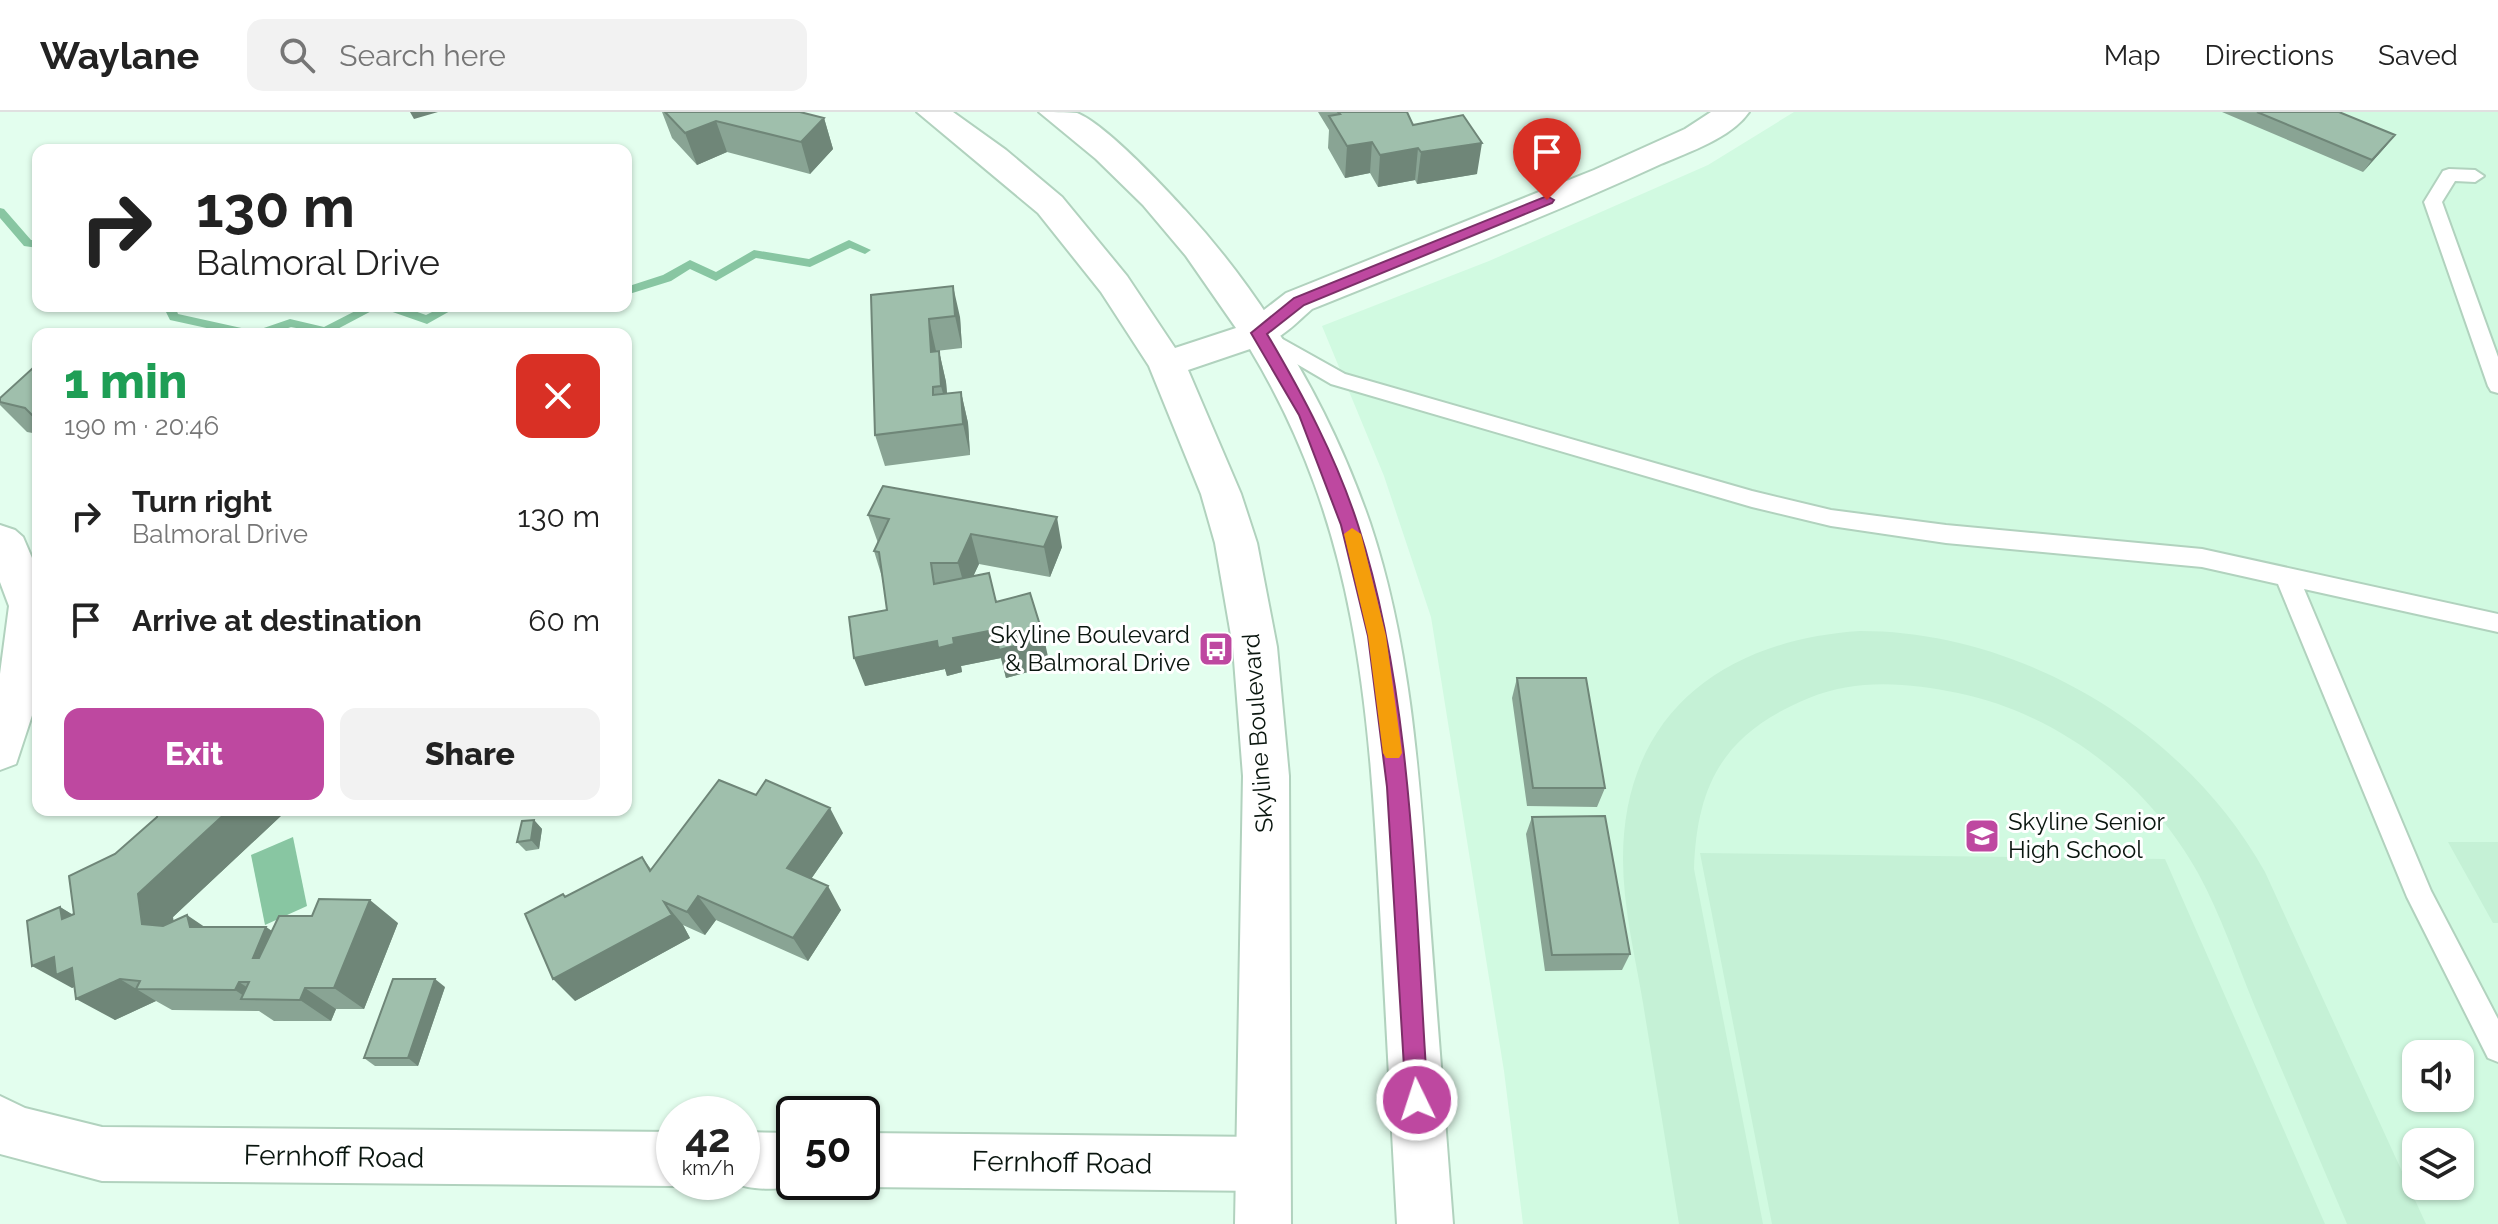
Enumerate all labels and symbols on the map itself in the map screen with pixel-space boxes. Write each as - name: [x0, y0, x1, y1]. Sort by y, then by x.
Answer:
- pin: [1513, 118, 1581, 200]
- place label: Skyline Boulevard & Balmoral Drive: [990, 620, 1190, 677]
- bus stop icon: Skyline Boulevard & Balmoral Drive: [1197, 630, 1235, 668]
- street label: Skyline Boulevard: [1236, 632, 1279, 834]
- place label: Skyline Senior High School: [2008, 807, 2165, 864]
- school or university icon: Skyline Senior High School: [1963, 817, 2001, 855]
- position arrow: [1375, 1058, 1459, 1142]
- speed limit sign: 50: [776, 1096, 880, 1200]
- street label: Fernhoff Road: [243, 1138, 425, 1175]
- street label: Fernhoff Road: [971, 1144, 1153, 1181]

